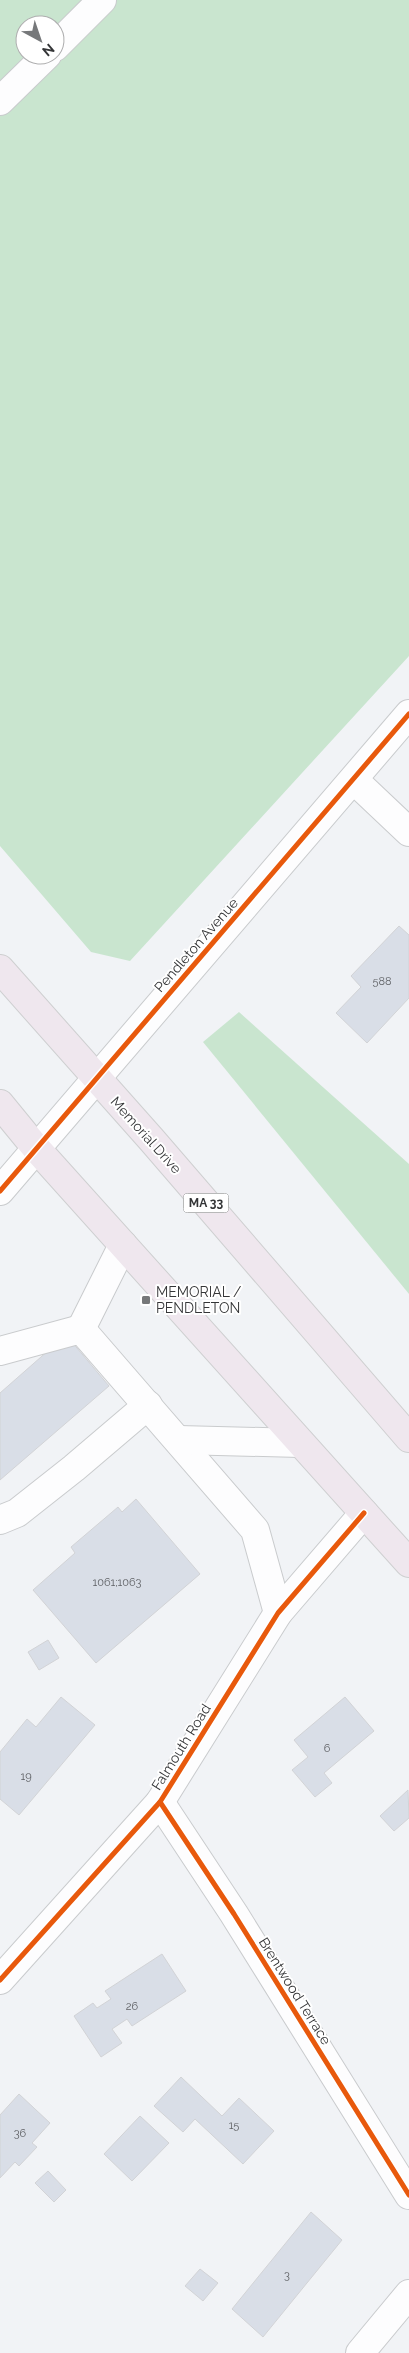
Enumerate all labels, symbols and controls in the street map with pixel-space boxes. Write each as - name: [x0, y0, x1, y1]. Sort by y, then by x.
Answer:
- north arrow: [15, 15, 65, 65]
- text: N: [39, 40, 58, 60]
- street label: Pendleton Avenue: [151, 895, 241, 995]
- house number: 588: [372, 975, 392, 988]
- street label: Memorial Drive: [107, 1093, 185, 1177]
- road number: MA 33: [184, 1194, 228, 1212]
- place label: MEMORIAL / PENDLETON: [156, 1284, 242, 1316]
- marker: MEMORIAL / PENDLETON: [140, 1294, 152, 1306]
- house number: 1061;1063: [93, 1576, 142, 1589]
- street label: Falmouth Road: [148, 1701, 214, 1793]
- house number: 6: [324, 1742, 331, 1755]
- house number: 19: [20, 1770, 32, 1783]
- street label: Brentwood Terrace: [256, 1935, 334, 2047]
- house number: 26: [126, 2000, 139, 2013]
- house number: 15: [229, 2119, 239, 2132]
- house number: 36: [14, 2127, 27, 2140]
- house number: 3: [284, 2269, 290, 2282]

